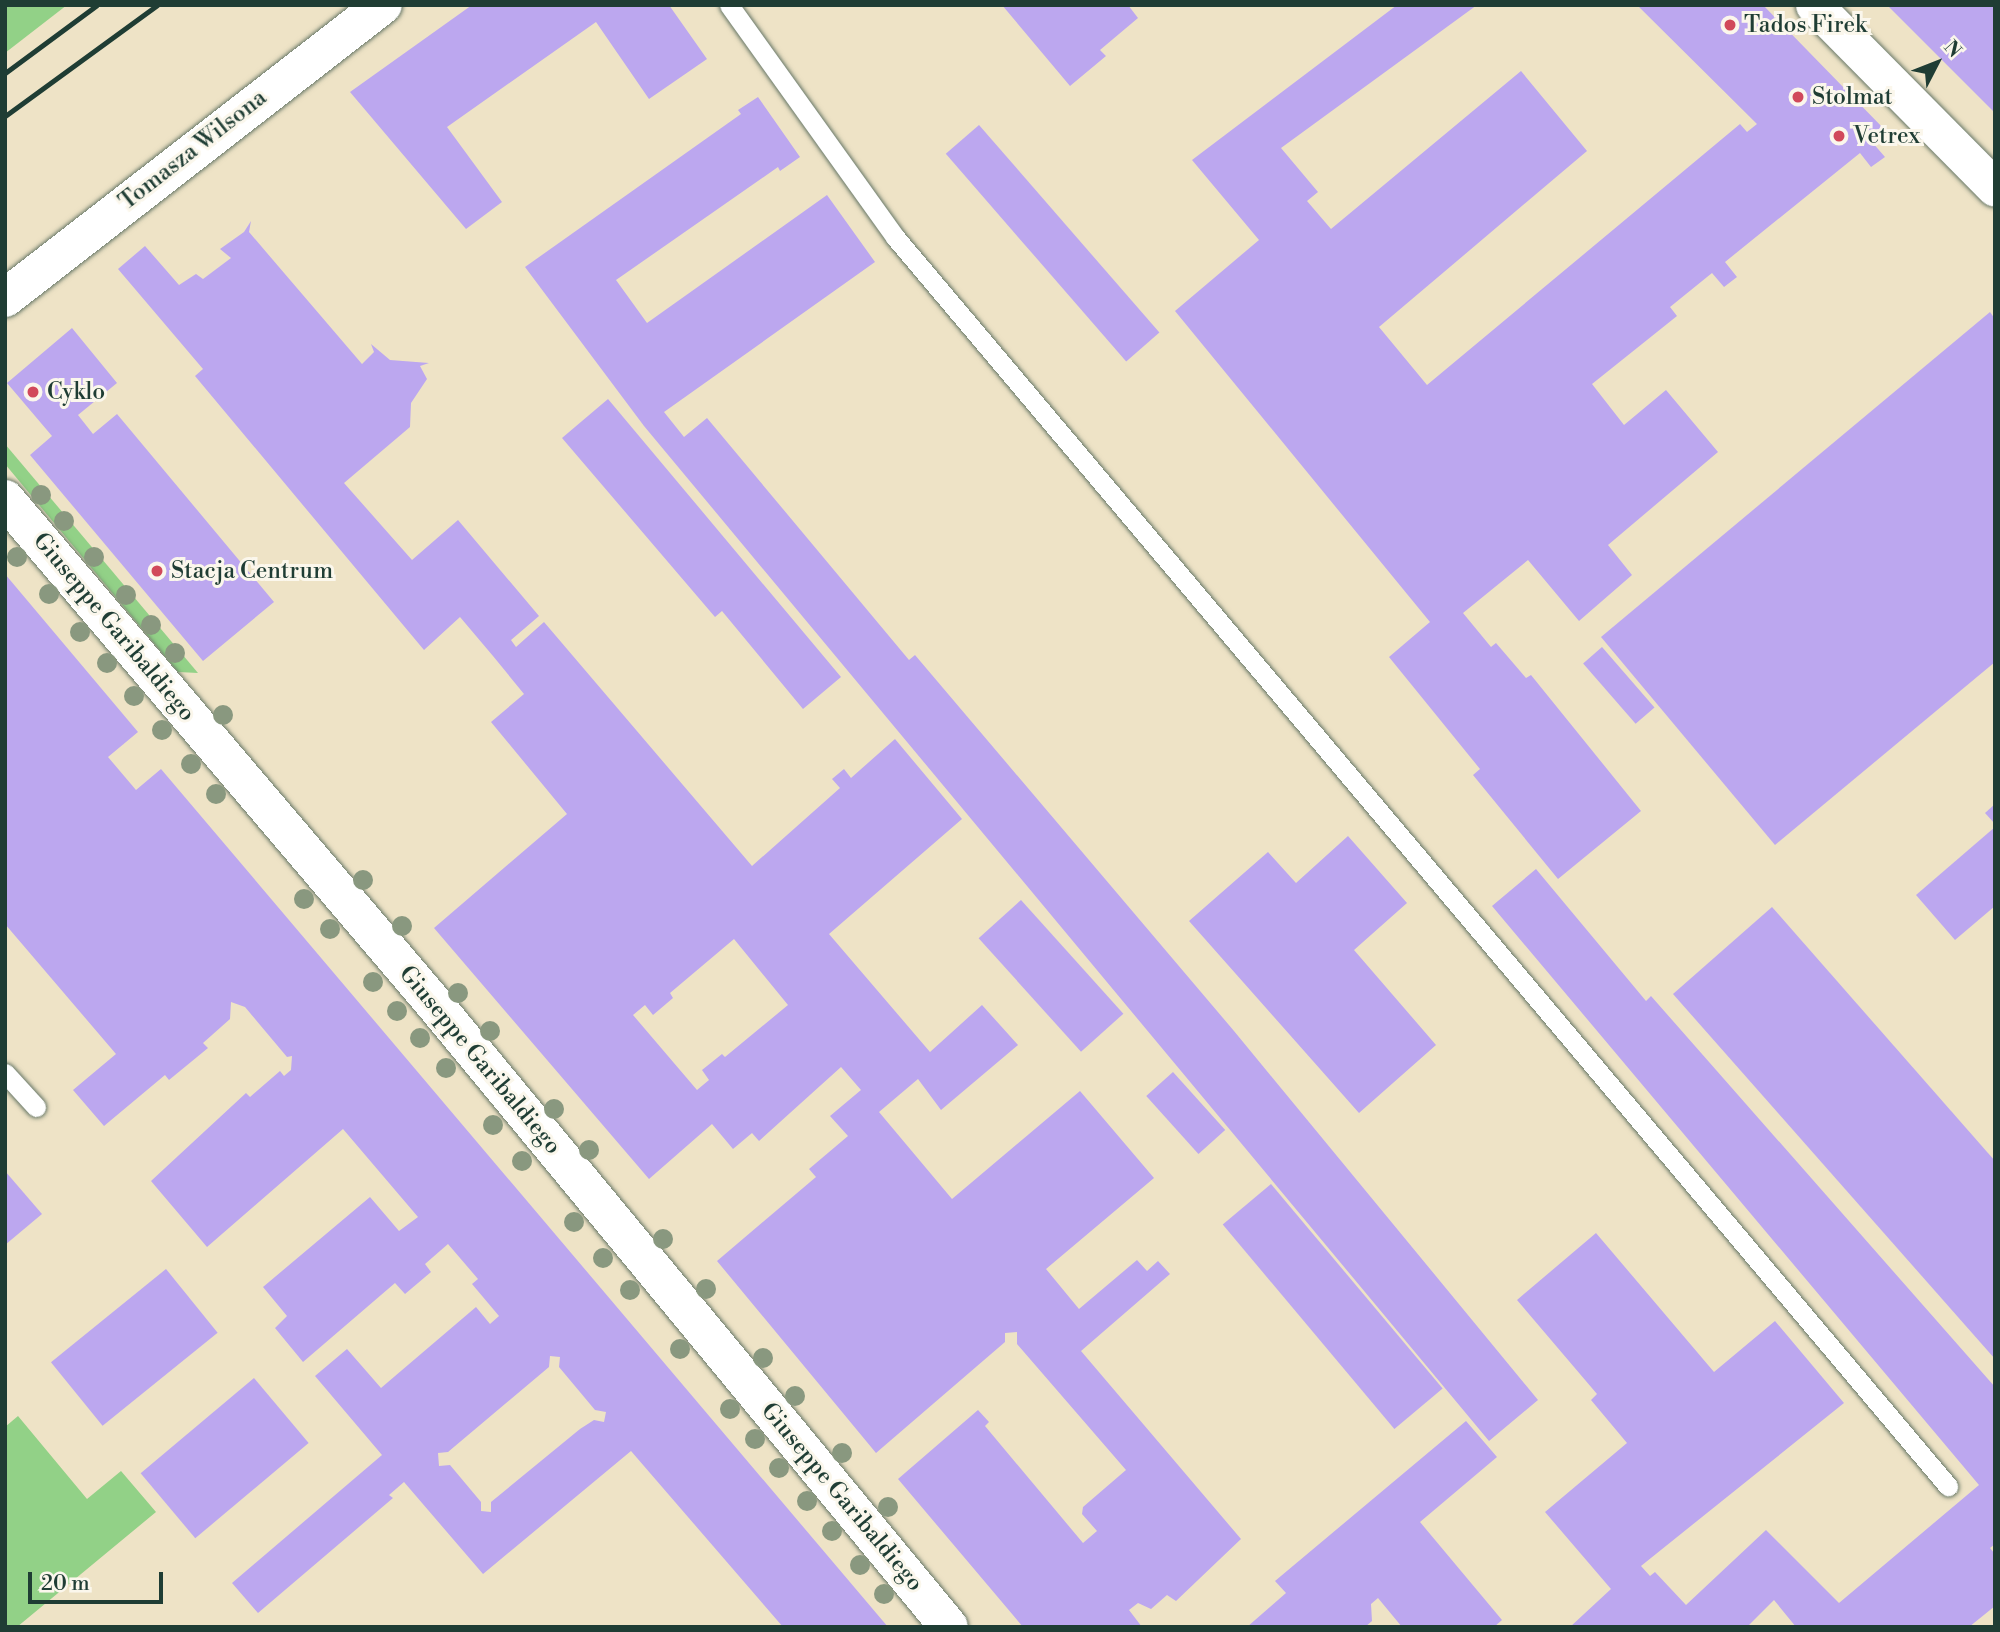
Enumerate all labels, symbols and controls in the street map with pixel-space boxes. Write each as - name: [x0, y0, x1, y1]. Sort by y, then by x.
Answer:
- place label: Tados Firek: [1744, 11, 1867, 39]
- marker: Tados Firek: [1722, 17, 1738, 33]
- north arrow: [1902, 28, 1972, 98]
- text: N: [1939, 35, 1967, 63]
- place label: Stolmat: [1812, 83, 1893, 111]
- street label: Tomasza Wilsona: [114, 84, 272, 216]
- marker: Stolmat: [1790, 89, 1806, 105]
- place label: Vetrex: [1853, 122, 1920, 150]
- marker: Vetrex: [1831, 128, 1847, 144]
- place label: Cyklo: [47, 378, 105, 406]
- marker: Cyklo: [25, 384, 41, 400]
- street label: Giuseppe Garibaldiego: [27, 527, 201, 727]
- place label: Stacja Centrum: [171, 557, 333, 585]
- marker: Stacja Centrum: [149, 563, 165, 579]
- street label: Giuseppe Garibaldiego: [393, 960, 567, 1160]
- street label: Giuseppe Garibaldiego: [755, 1397, 929, 1597]
- scale bar: [32, 1558, 166, 1602]
- text: 20 m: [41, 1571, 90, 1597]

